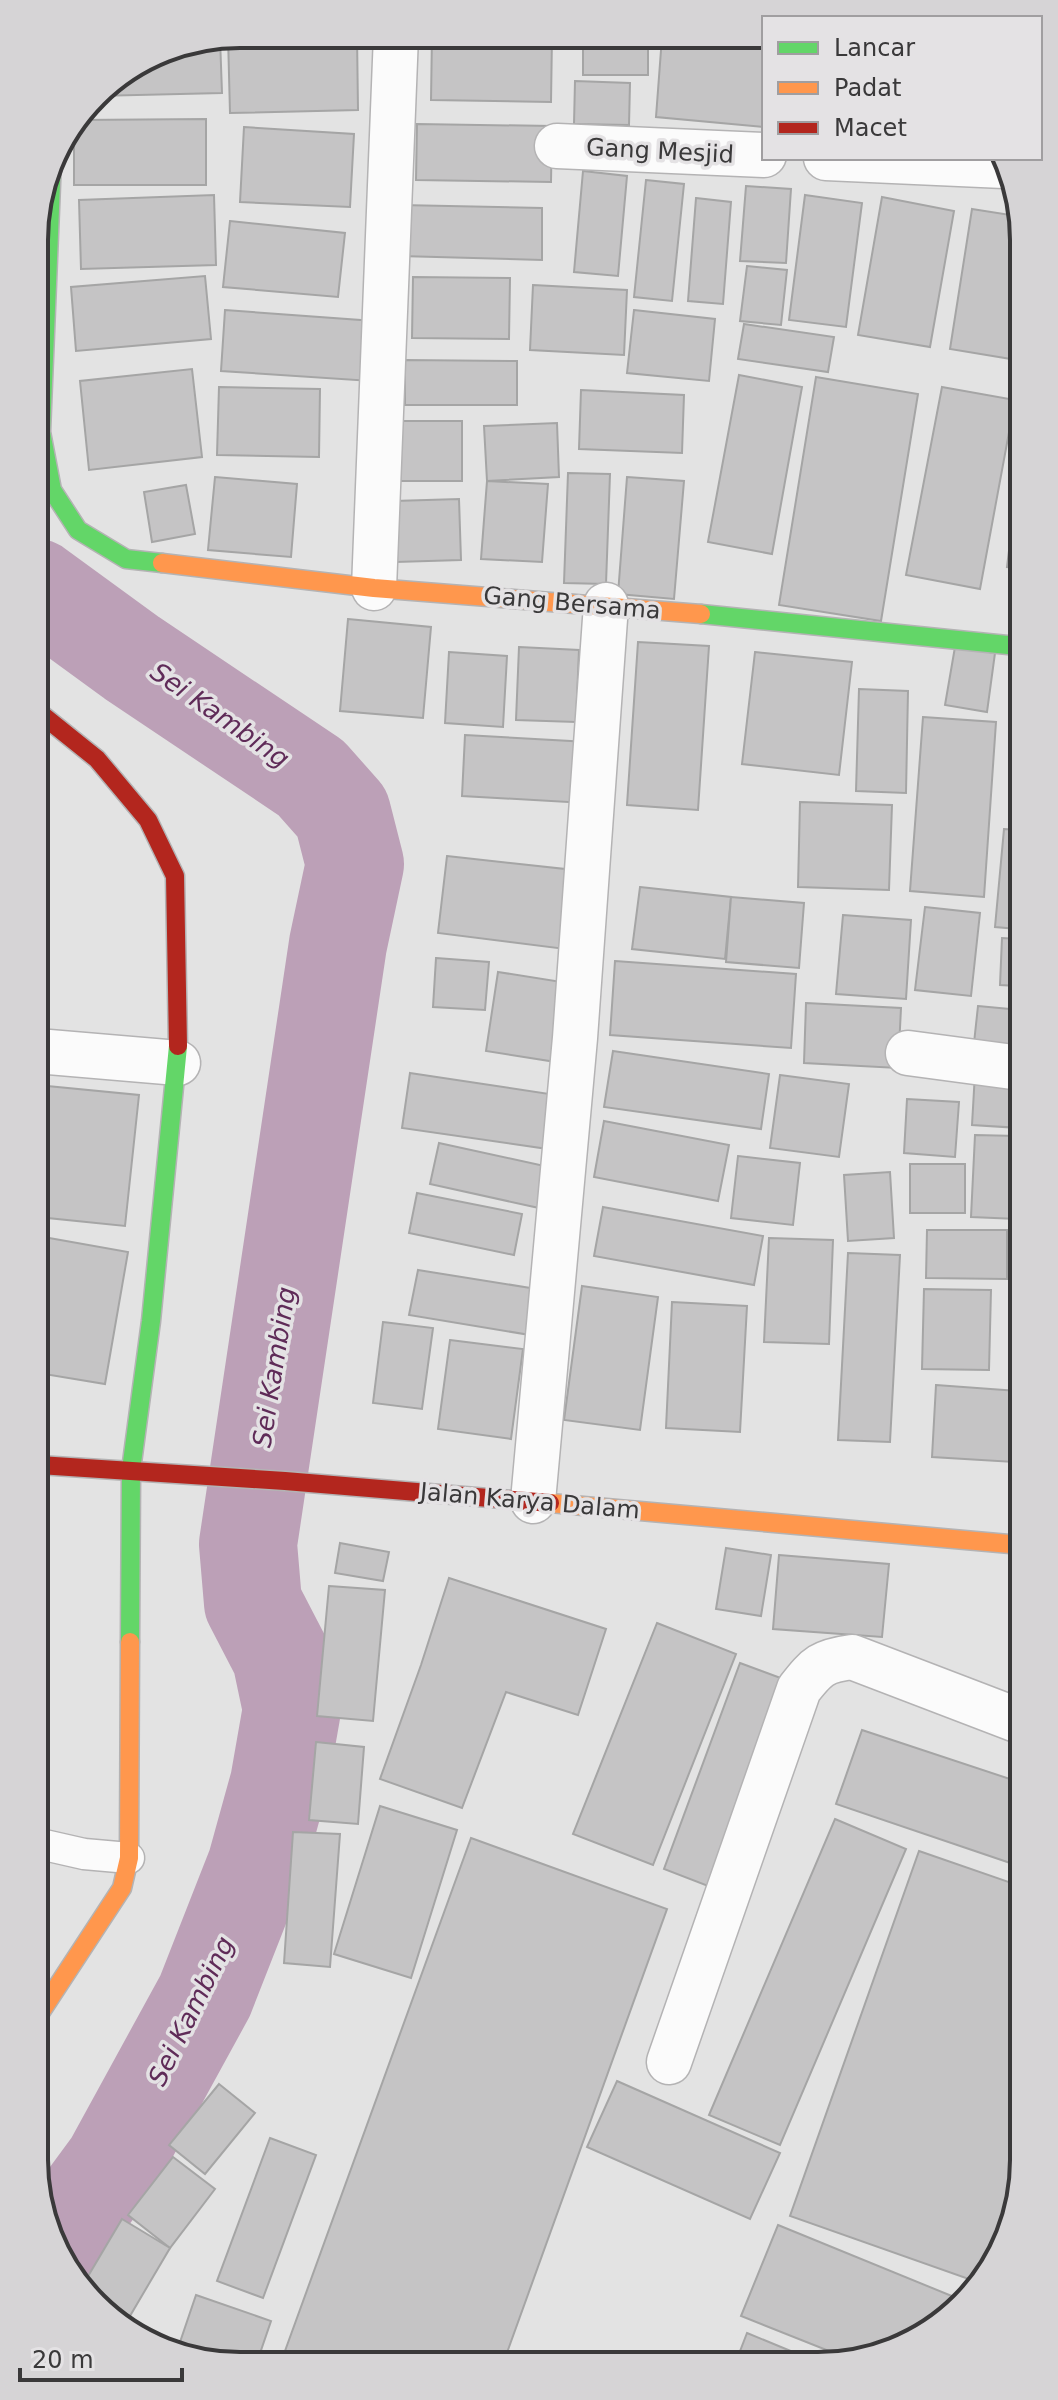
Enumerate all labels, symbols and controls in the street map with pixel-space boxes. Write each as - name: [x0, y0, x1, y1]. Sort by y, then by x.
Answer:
- legend: [762, 16, 1042, 160]
- text: Lancar: [834, 34, 915, 62]
- text: Padat: [834, 74, 901, 102]
- text: Macet: [834, 114, 907, 142]
- street label: Gang Mesjid: [585, 133, 735, 169]
- street label: Gang Bersama: [482, 581, 662, 625]
- water label: Sei Kambing: [145, 656, 295, 774]
- water label: Sei Kambing: [247, 1285, 301, 1449]
- street label: Jalan Karya Dalam: [417, 1477, 641, 1525]
- water label: Sei Kambing: [142, 1932, 240, 2090]
- scale bar: [20, 2332, 182, 2382]
- text: 20 m: [32, 2346, 94, 2374]

